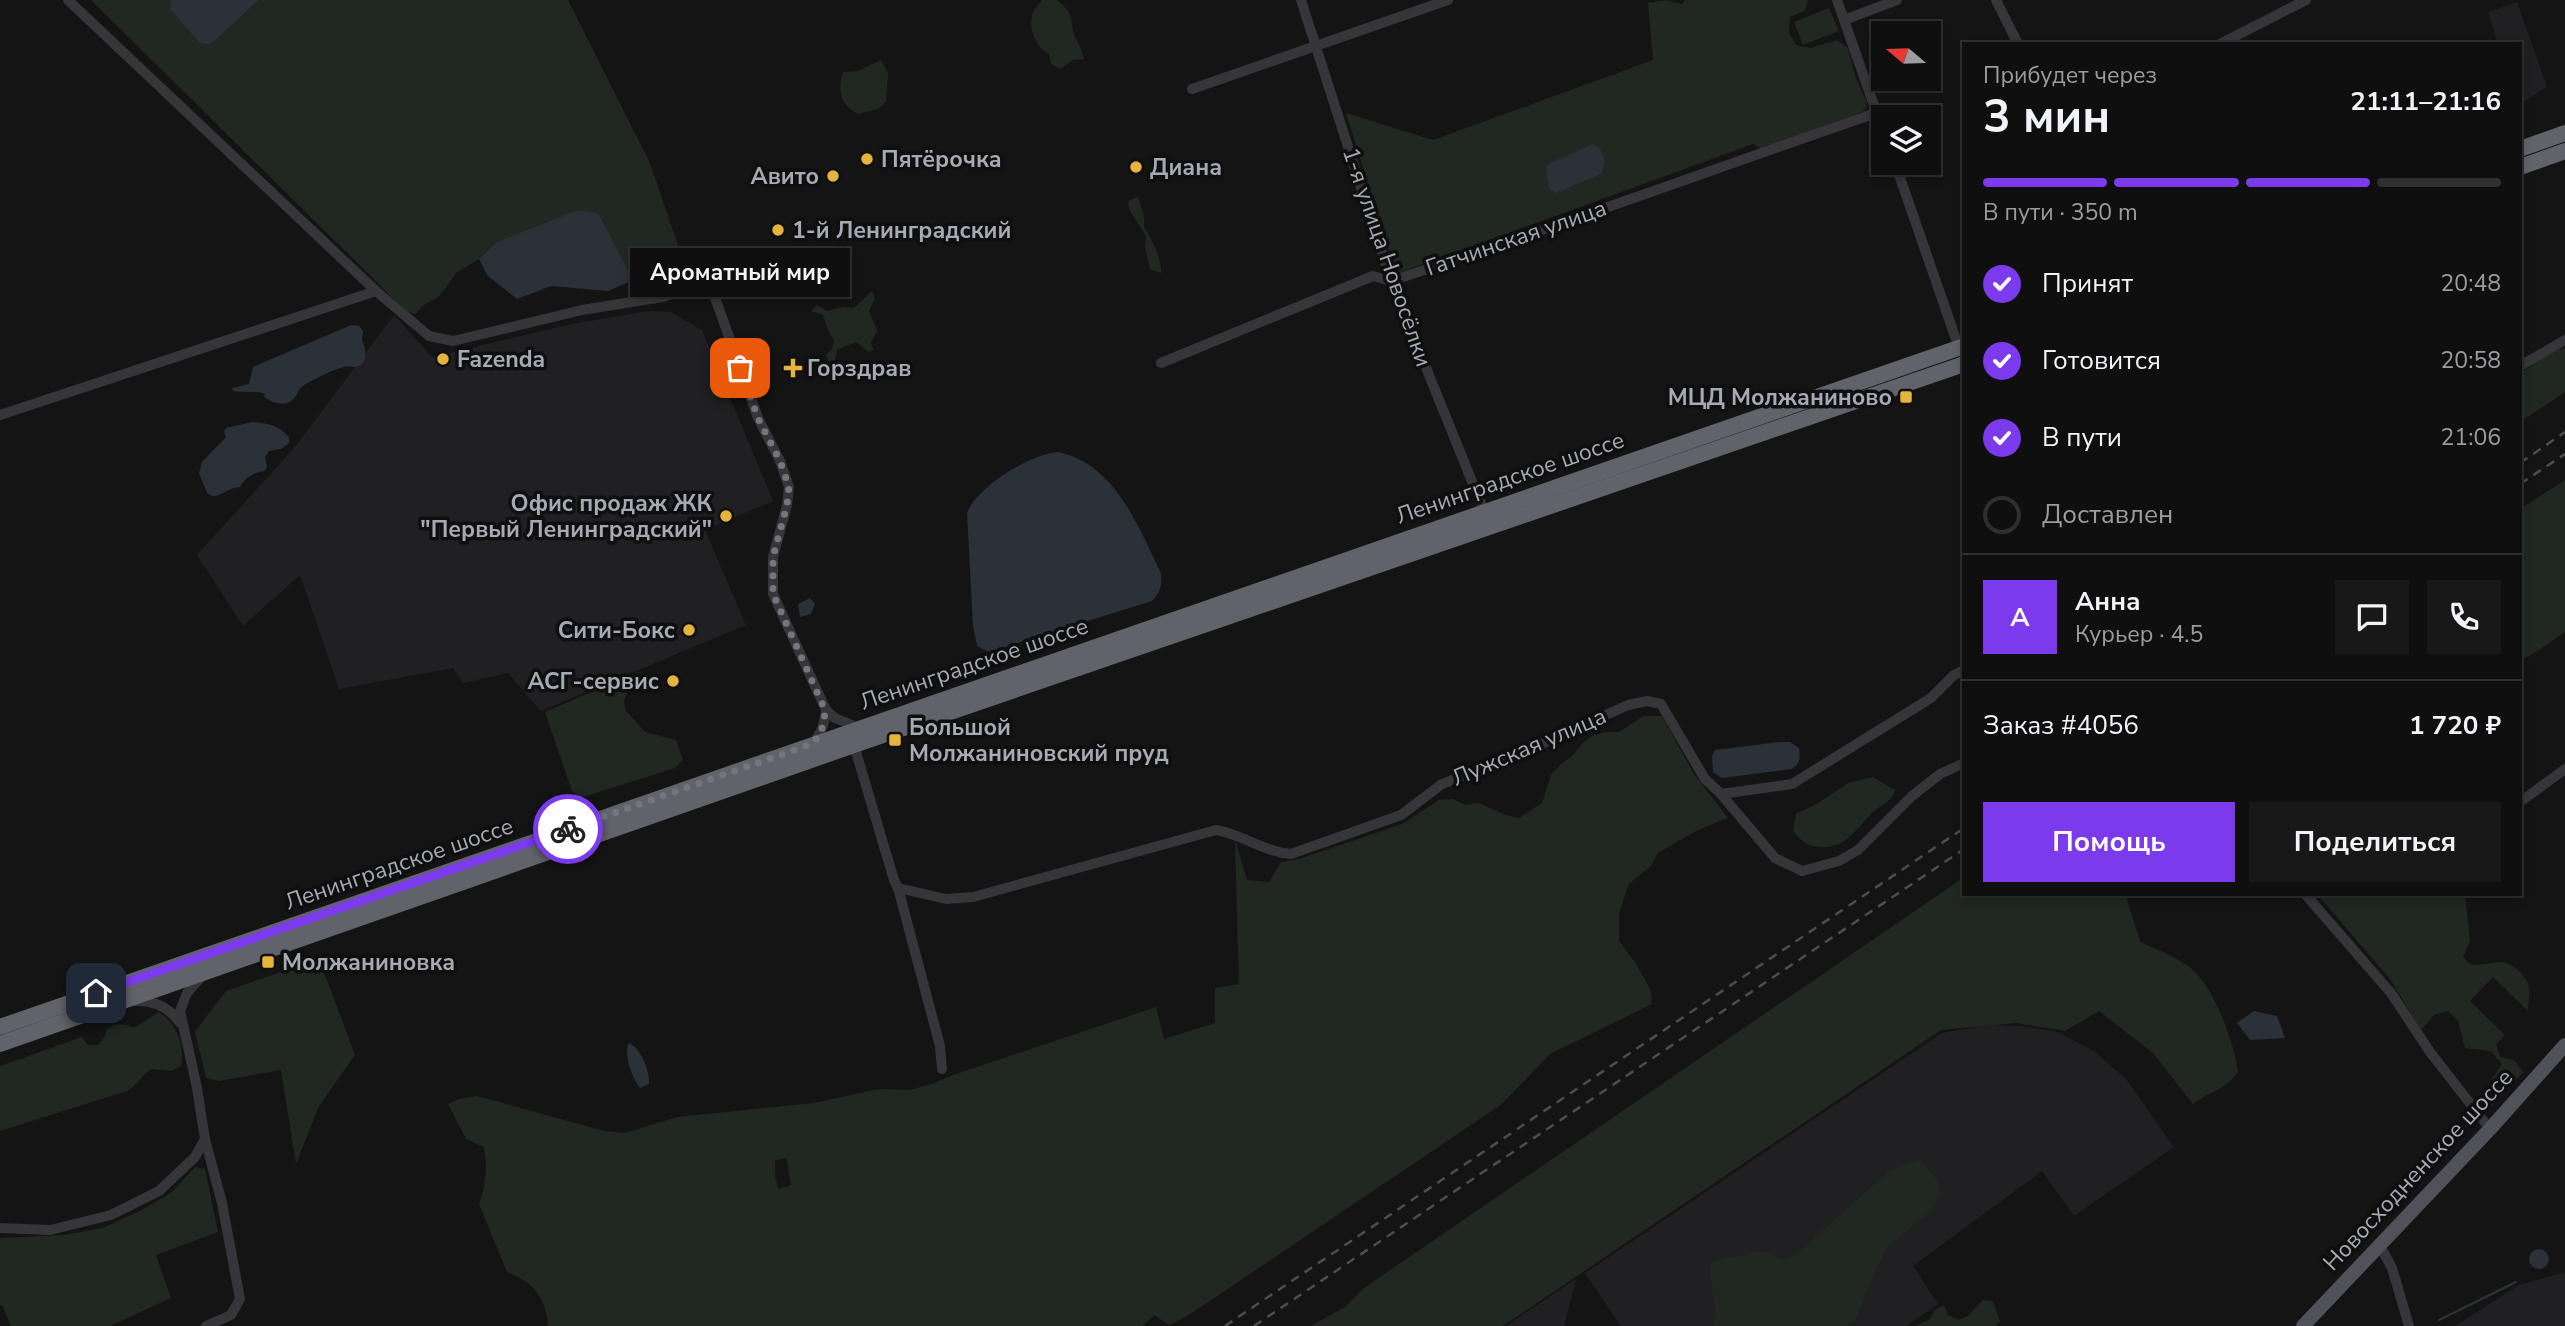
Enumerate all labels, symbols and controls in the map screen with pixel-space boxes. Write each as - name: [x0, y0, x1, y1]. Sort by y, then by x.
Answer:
- north arrow: [1871, 21, 1941, 91]
- map controls: [1871, 21, 1941, 175]
- text: Прибудет через: [1983, 60, 2157, 91]
- text: 21:11–21:16: [2350, 84, 2501, 119]
- text: 3 мин: [1983, 85, 2110, 148]
- button: layers: [1871, 105, 1941, 175]
- street label: 1-я улица Новосёлки: [1335, 143, 1439, 371]
- place label: Пятёрочка: [881, 144, 1002, 175]
- marker: Пятёрочка: [859, 151, 875, 167]
- place label: Диана: [1150, 152, 1222, 183]
- marker: Диана: [1128, 159, 1144, 175]
- place label: Авито: [751, 161, 819, 192]
- marker: Авито: [825, 168, 841, 184]
- street label: Гатчинская улица: [1421, 193, 1611, 283]
- text: В пути · 350 m: [1983, 197, 2138, 228]
- place label: 1-й Ленинградский: [792, 215, 1011, 246]
- marker: 1-й Ленинградский: [770, 222, 786, 238]
- callout: Ароматный мир: [630, 249, 850, 298]
- text: Ароматный мир: [650, 257, 830, 288]
- icon: check: [1983, 265, 2021, 303]
- text: Принят: [2042, 266, 2133, 301]
- text: 20:48: [2441, 268, 2501, 299]
- pin: [710, 338, 770, 398]
- icon: check: [1983, 342, 2021, 380]
- text: Готовится: [2042, 343, 2161, 378]
- place label: Fazenda: [457, 344, 545, 375]
- text: 20:58: [2441, 345, 2501, 376]
- icon: bag: [721, 349, 759, 387]
- marker: Fazenda: [435, 351, 451, 367]
- place label: Горздрав: [807, 353, 911, 384]
- marker: Горздрав: [785, 360, 801, 376]
- place label: МЦД Молжаниново: [1668, 382, 1892, 413]
- marker: МЦД Молжаниново: [1898, 389, 1914, 405]
- icon: check: [1983, 419, 2021, 457]
- text: В пути: [2042, 420, 2122, 455]
- text: 21:06: [2441, 422, 2501, 453]
- street label: Ленинградское шоссе: [1392, 424, 1628, 532]
- place label: Офис продаж ЖК "Первый Ленинградский": [420, 488, 712, 545]
- text: Доставлен: [2042, 497, 2173, 532]
- marker: Офис продаж ЖК "Первый Ленинградский": [718, 508, 734, 524]
- button: chat: [2335, 580, 2409, 654]
- button: phone: [2427, 580, 2501, 654]
- text: Анна: [2075, 584, 2141, 619]
- text: А: [2010, 600, 2030, 635]
- street label: Ленинградское шоссе: [856, 610, 1092, 718]
- place label: Сити-Бокс: [558, 615, 675, 646]
- text: Курьер · 4.5: [2075, 619, 2203, 650]
- marker: Сити-Бокс: [681, 622, 697, 638]
- place label: АСГ-сервис: [527, 666, 659, 697]
- marker: АСГ-сервис: [665, 673, 681, 689]
- street label: Лужская улица: [1447, 700, 1611, 794]
- text: Заказ #4056: [1983, 708, 2139, 743]
- text: 1 720 ₽: [2409, 708, 2501, 743]
- place label: Большой Молжаниновский пруд: [909, 712, 1169, 769]
- marker: Большой Молжаниновский пруд: [887, 732, 903, 748]
- courier: [533, 794, 603, 864]
- button: Помощь: [1983, 802, 2235, 882]
- button: Поделиться: [2249, 802, 2501, 882]
- street label: Ленинградское шоссе: [281, 810, 517, 918]
- icon: bike: [549, 810, 587, 848]
- place label: Молжаниновка: [282, 947, 455, 978]
- marker: Молжаниновка: [260, 954, 276, 970]
- pin: [66, 963, 126, 1023]
- icon: home: [77, 974, 115, 1012]
- street label: Новосходненское шоссе: [2316, 1062, 2520, 1278]

